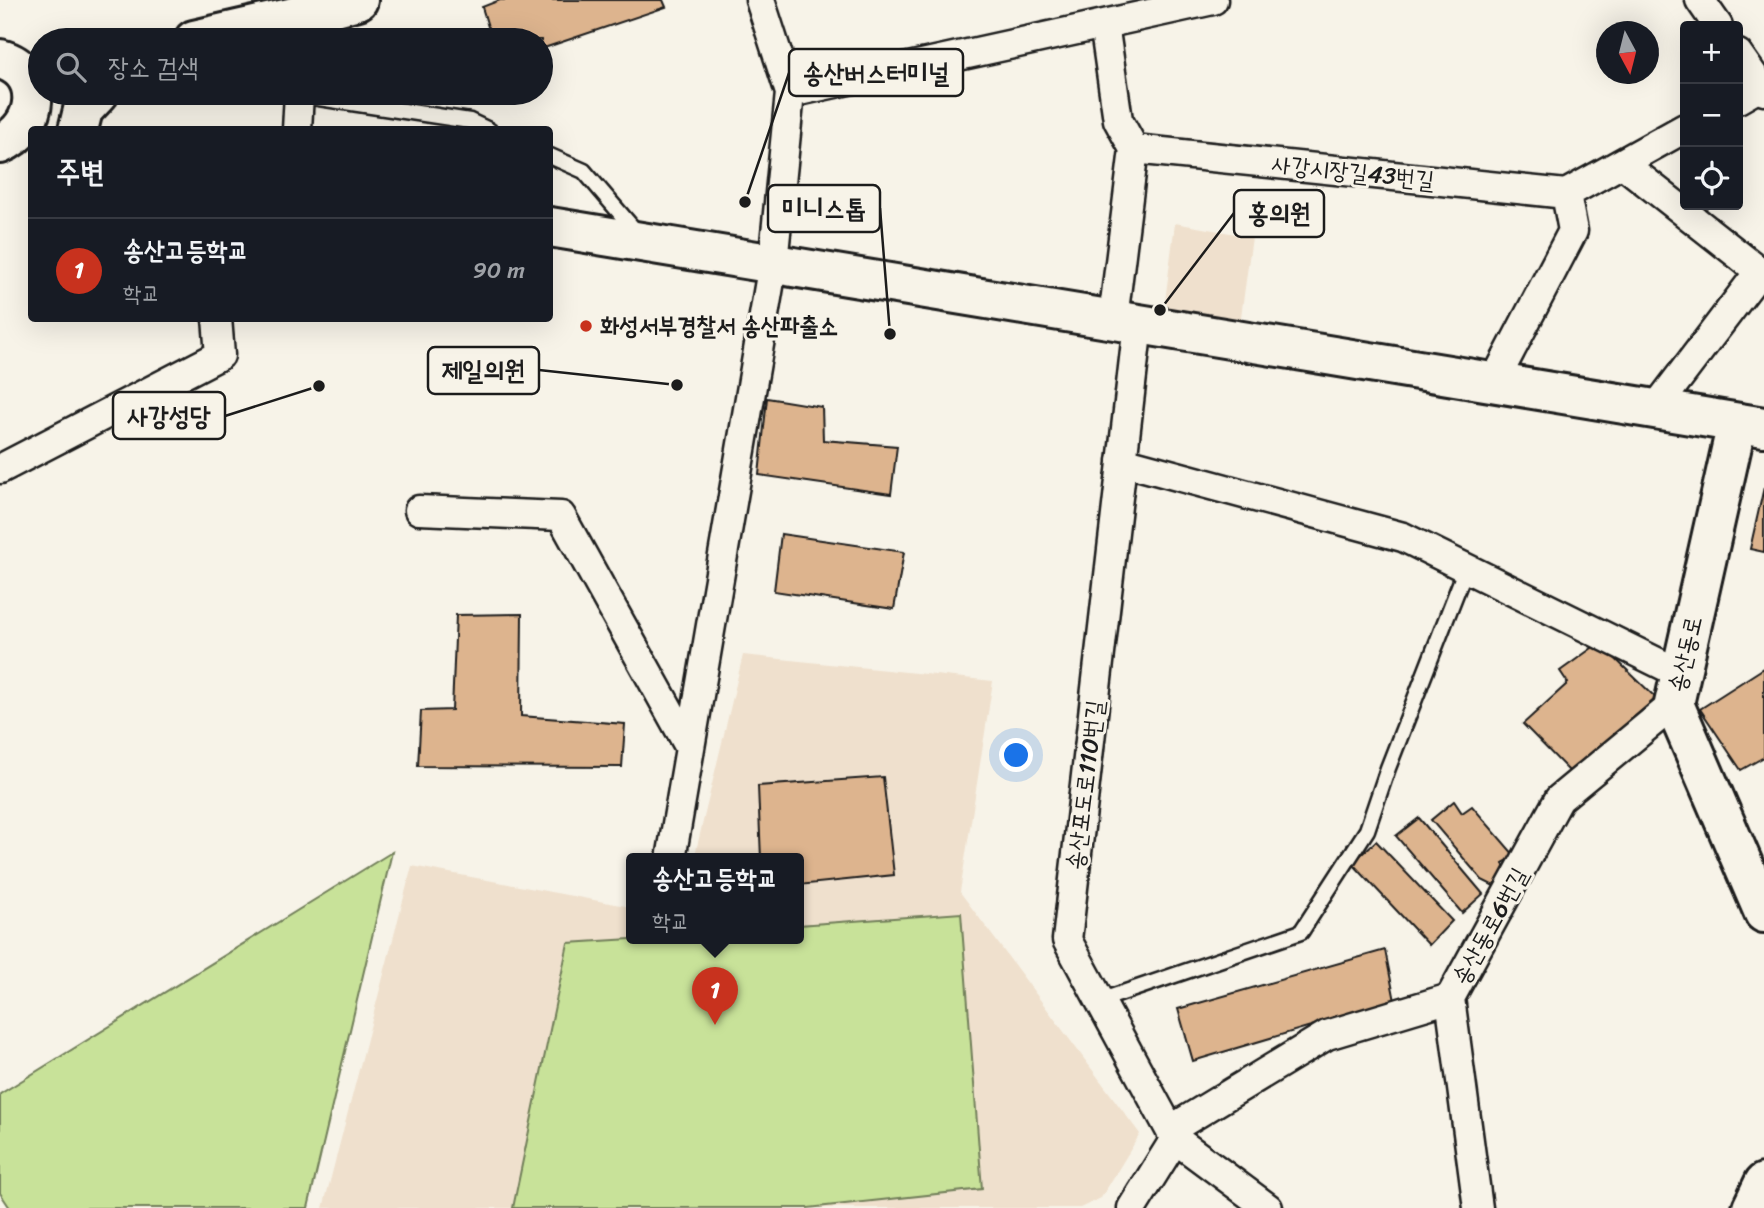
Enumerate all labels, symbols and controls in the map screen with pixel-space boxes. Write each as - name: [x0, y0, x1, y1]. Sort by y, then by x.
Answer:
- north arrow: [1596, 21, 1659, 84]
- map controls: [1680, 21, 1743, 210]
- button: +: [1680, 21, 1743, 84]
- search box: [28, 28, 553, 105]
- text: 장소 검색: [108, 44, 198, 90]
- icon: search: [52, 48, 90, 86]
- callout: 송산버스터미널: [789, 49, 963, 96]
- text: 송산버스터미널: [803, 50, 949, 96]
- button: −: [1680, 84, 1743, 147]
- street label: 사강시장길43번길: [1270, 143, 1436, 201]
- text: 주변: [56, 145, 104, 199]
- button: locate: [1680, 147, 1743, 210]
- callout: 미니스톱: [768, 185, 880, 232]
- text: 미니스톱: [782, 185, 866, 231]
- callout: 홍의원: [1234, 190, 1324, 237]
- text: 홍의원: [1248, 190, 1310, 236]
- text: 송산고등학교: [123, 227, 249, 273]
- text: 1: [74, 250, 84, 291]
- text: 90 m: [473, 250, 525, 291]
- text: 학교: [123, 273, 160, 314]
- place label: 화성서부경찰서 송산파출소: [600, 305, 838, 347]
- marker: 화성서부경찰서 송산파출소: [578, 318, 594, 334]
- callout: 제일의원: [428, 347, 539, 394]
- text: 제일의원: [441, 347, 525, 393]
- callout: 사강성당: [113, 392, 225, 439]
- text: 사강성당: [126, 393, 211, 439]
- street label: 송산동로: [1656, 612, 1714, 696]
- street label: 송산포도로110번길: [1054, 698, 1116, 872]
- your location: [999, 738, 1033, 772]
- popup: [626, 853, 804, 944]
- text: 송산고등학교: [652, 855, 778, 901]
- street label: 송산동로6번길: [1440, 859, 1540, 993]
- text: 학교: [652, 901, 689, 942]
- pin: 1: [692, 967, 738, 1025]

